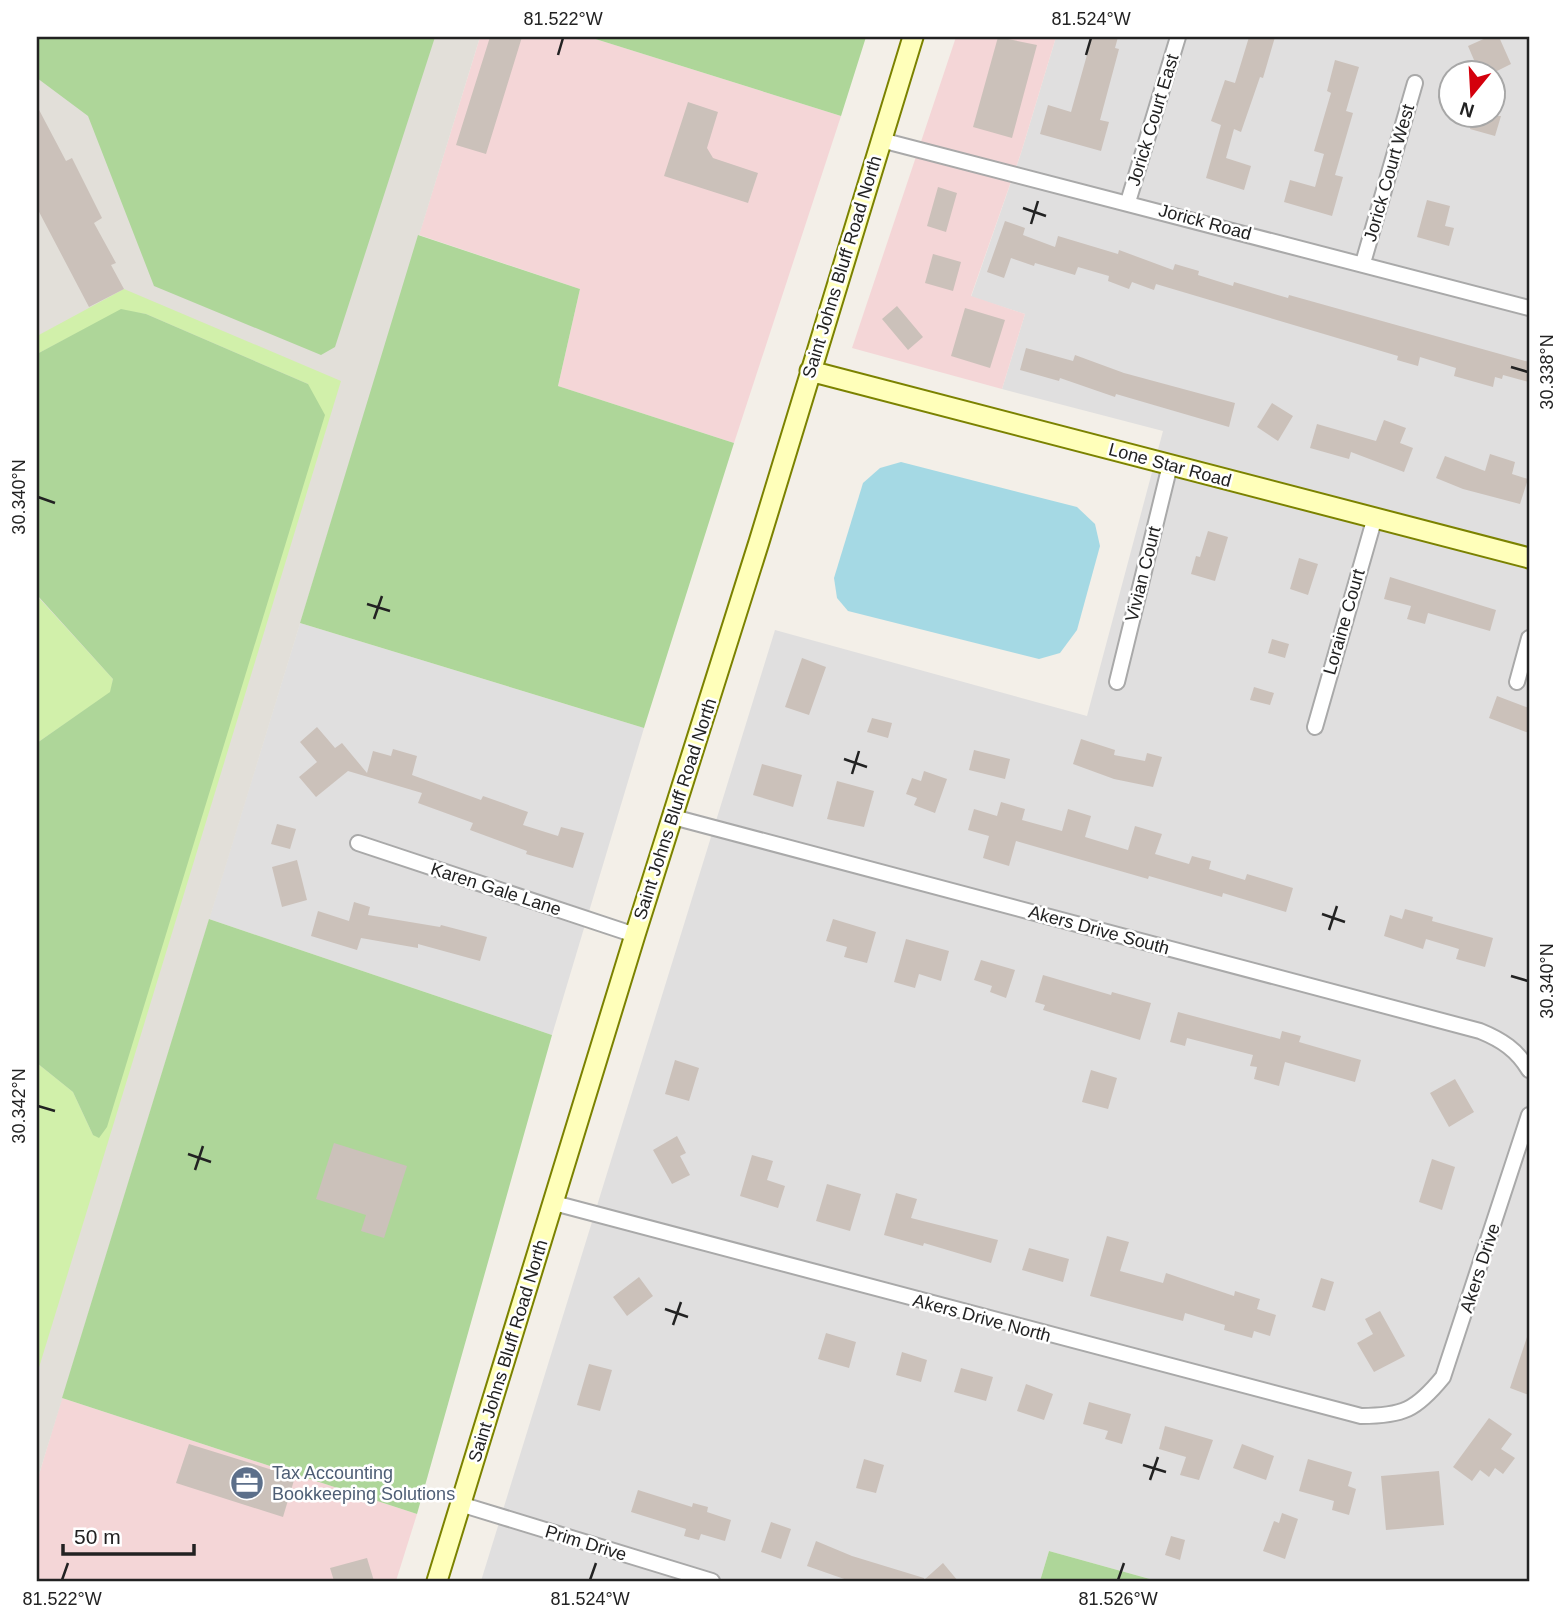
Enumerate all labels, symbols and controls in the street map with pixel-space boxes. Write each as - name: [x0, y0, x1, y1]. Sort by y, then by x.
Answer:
- text: 81.522°W: [523, 9, 603, 29]
- text: 81.524°W: [1051, 9, 1131, 29]
- street label: Jorick Court East: [1123, 52, 1183, 188]
- north arrow: [1436, 60, 1506, 130]
- text: N: [1457, 98, 1477, 122]
- street label: Jorick Court West: [1360, 102, 1418, 244]
- street label: Saint Johns Bluff Road North: [799, 153, 885, 381]
- street label: Jorick Road: [1157, 200, 1253, 244]
- text: 30.338°N: [1537, 334, 1557, 410]
- street label: Lone Star Road: [1107, 439, 1233, 491]
- text: 30.340°N: [9, 459, 29, 535]
- street label: Vivian Court: [1121, 524, 1165, 624]
- street label: Loraine Court: [1319, 567, 1369, 677]
- street label: Saint Johns Bluff Road North: [630, 696, 720, 922]
- street label: Karen Gale Lane: [428, 858, 564, 920]
- street label: Akers Drive South: [1026, 902, 1172, 958]
- text: 30.340°N: [1537, 943, 1557, 1019]
- text: 30.342°N: [9, 1068, 29, 1144]
- street label: Akers Drive: [1456, 1221, 1504, 1315]
- street label: Saint Johns Bluff Road North: [465, 1237, 551, 1465]
- street label: Akers Drive North: [911, 1290, 1053, 1346]
- place label: Tax Accounting Bookkeeping Solutions: [272, 1463, 455, 1504]
- office icon: Tax Accounting Bookkeeping Solutions: [228, 1464, 266, 1502]
- scale bar: [63, 1513, 194, 1557]
- street label: Prim Drive: [543, 1521, 629, 1565]
- text: 50 m: [74, 1525, 121, 1548]
- text: 81.522°W: [22, 1589, 102, 1609]
- text: 81.524°W: [550, 1589, 630, 1609]
- text: 81.526°W: [1078, 1589, 1158, 1609]

